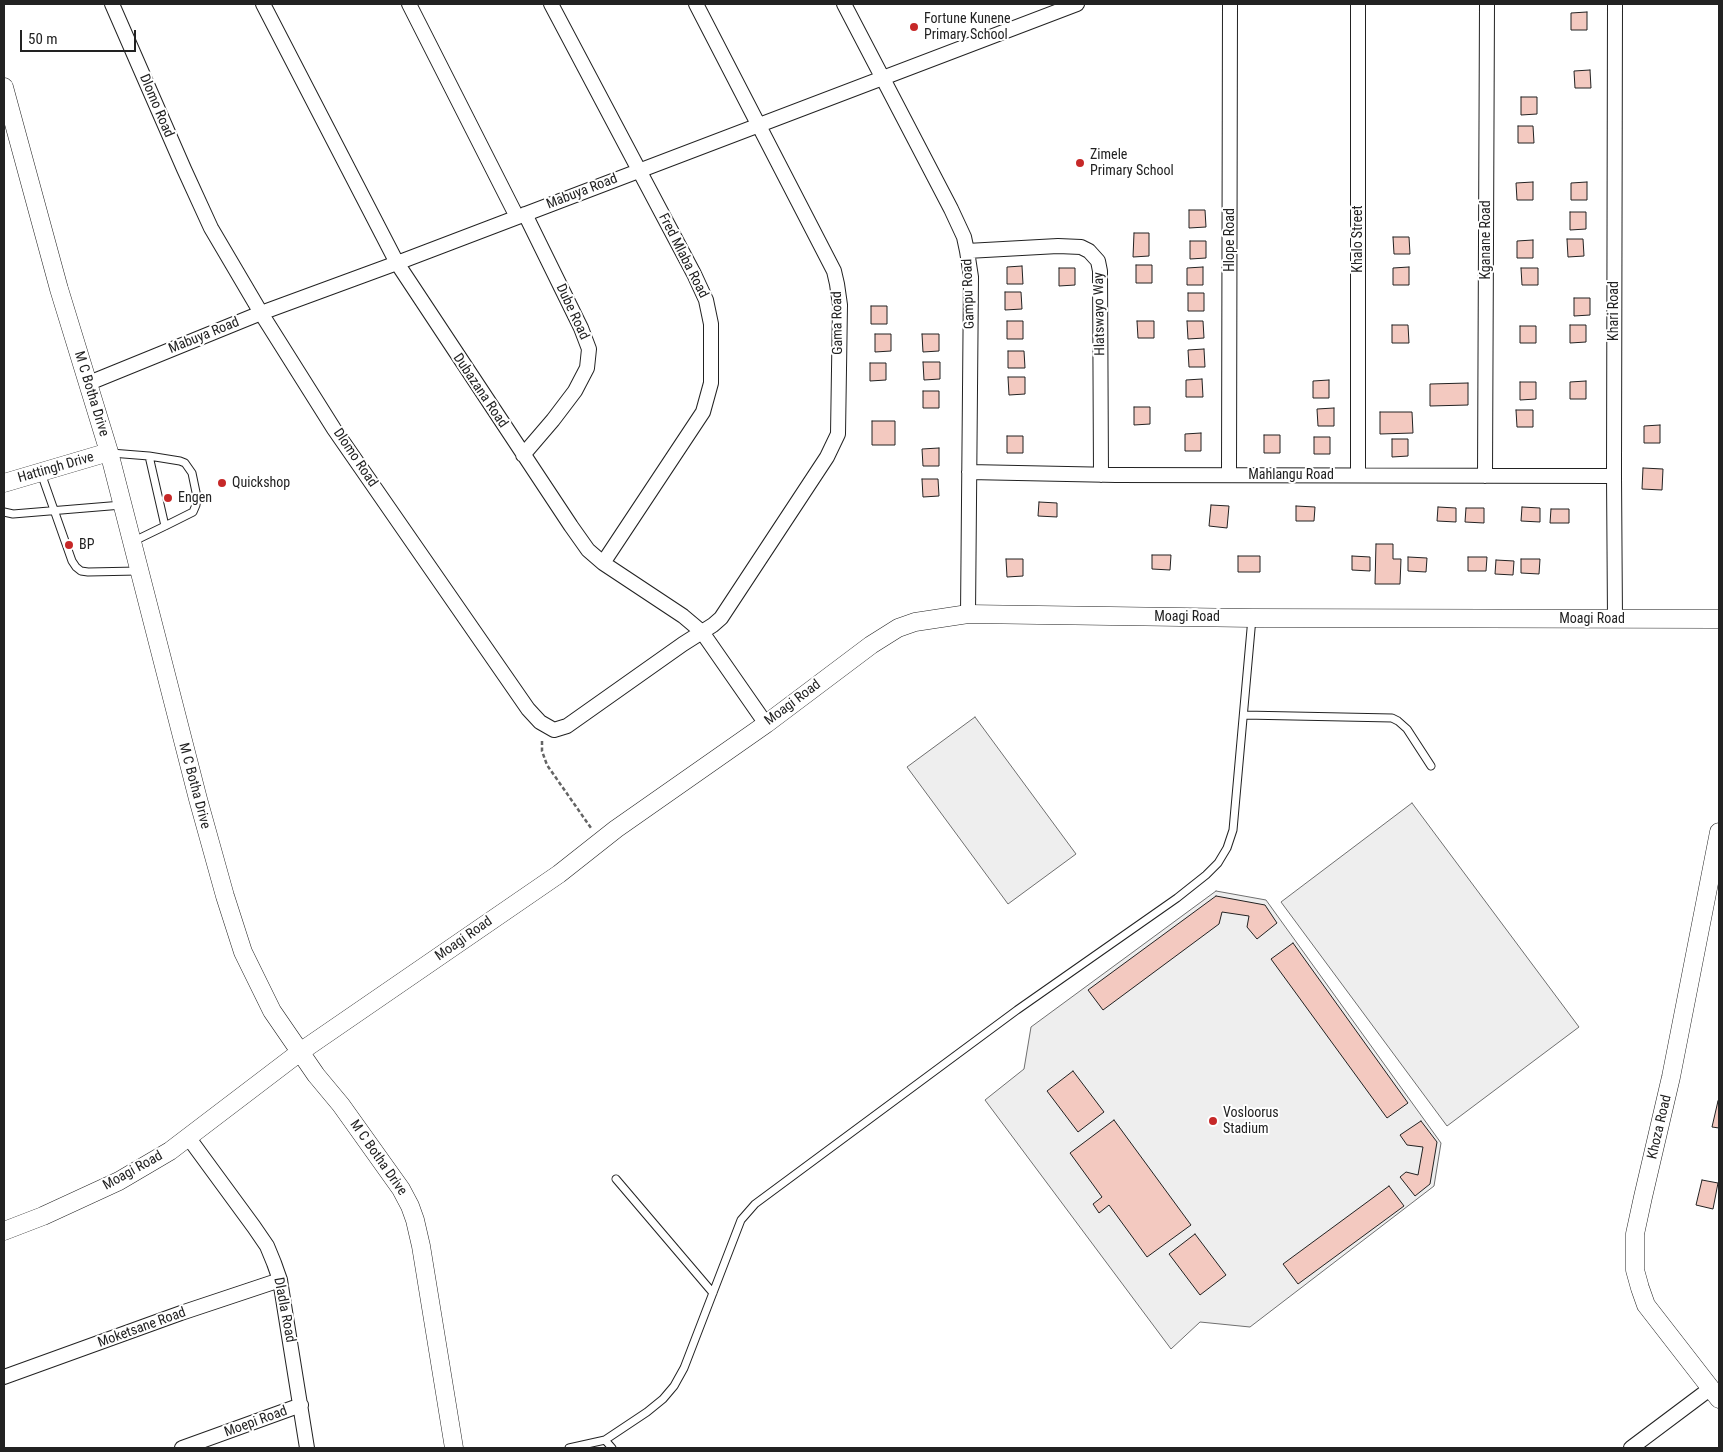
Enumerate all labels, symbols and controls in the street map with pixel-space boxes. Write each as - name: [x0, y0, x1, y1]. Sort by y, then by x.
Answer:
- place label: Fortune Kunene Primary School: [924, 11, 1011, 44]
- scale bar: [22, 20, 139, 52]
- marker: Fortune Kunene Primary School: [908, 21, 920, 33]
- text: 50 m: [28, 30, 58, 48]
- street label: Dlomo Road: [135, 72, 177, 140]
- place label: Zimele Primary School: [1090, 147, 1174, 180]
- marker: Zimele Primary School: [1074, 157, 1086, 169]
- street label: Mabuya Road: [544, 171, 620, 213]
- street label: Kganane Road: [1478, 200, 1494, 280]
- street label: Khalo Street: [1350, 205, 1366, 273]
- street label: Hlope Road: [1222, 208, 1238, 272]
- street label: Fred Mlaba Road: [654, 211, 712, 301]
- street label: Gampu Road: [959, 258, 979, 330]
- street label: Hlatswayo Way: [1091, 272, 1109, 356]
- street label: Dube Road: [552, 281, 592, 343]
- street label: Khari Road: [1606, 281, 1622, 341]
- street label: Gama Road: [829, 291, 847, 355]
- street label: Mabuya Road: [166, 314, 242, 358]
- street label: M C Botha Drive: [70, 349, 112, 439]
- street label: Dubazana Road: [449, 351, 511, 431]
- street label: Dlomo Road: [329, 425, 381, 491]
- street label: Hattingh Drive: [16, 449, 96, 487]
- street label: Mahlangu Road: [1248, 467, 1334, 483]
- place label: Quickshop: [232, 475, 290, 491]
- marker: Quickshop: [216, 477, 228, 489]
- place label: Engen: [178, 490, 212, 506]
- marker: Engen: [162, 492, 174, 504]
- place label: BP: [79, 537, 94, 553]
- marker: BP: [63, 539, 75, 551]
- street label: Moagi Road: [1154, 609, 1220, 625]
- street label: Moagi Road: [1559, 611, 1625, 627]
- street label: Moagi Road: [762, 677, 824, 729]
- street label: M C Botha Drive: [174, 741, 214, 831]
- street label: Moagi Road: [432, 913, 496, 965]
- street label: Khoza Road: [1644, 1093, 1676, 1161]
- place label: Vosloorus Stadium: [1223, 1105, 1279, 1138]
- marker: Vosloorus Stadium: [1207, 1115, 1219, 1127]
- street label: M C Botha Drive: [346, 1117, 410, 1199]
- street label: Moagi Road: [100, 1148, 166, 1194]
- street label: Dladla Road: [269, 1276, 299, 1344]
- street label: Moketsane Road: [96, 1304, 188, 1352]
- street label: Moepi Road: [222, 1403, 290, 1441]

